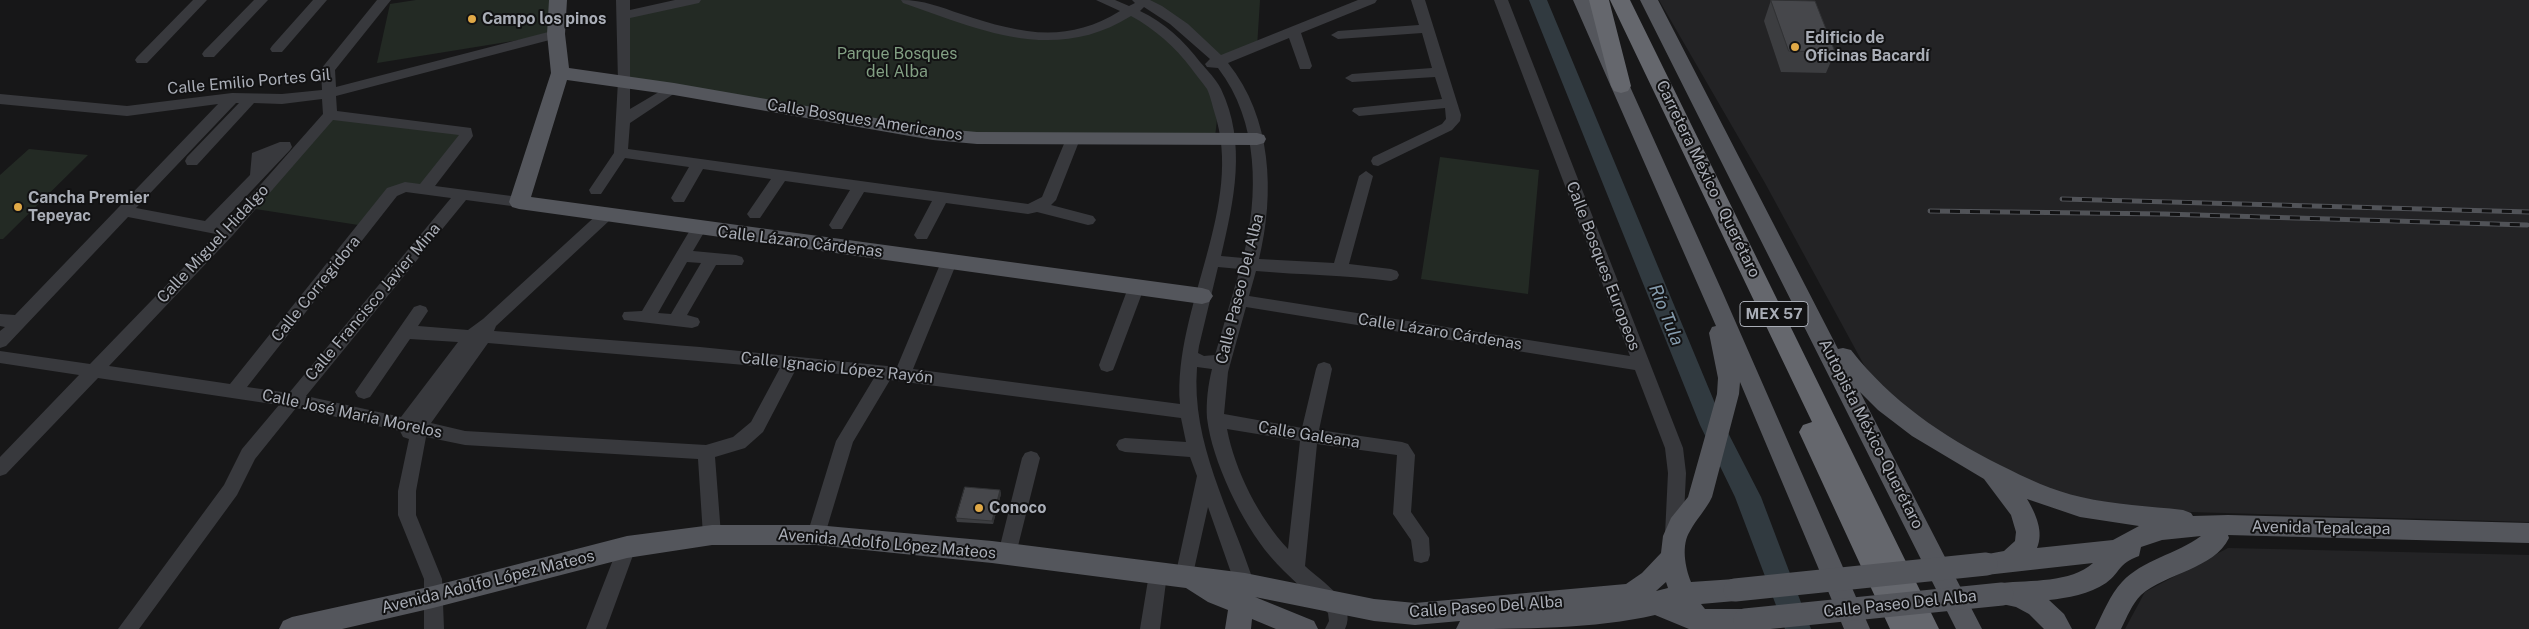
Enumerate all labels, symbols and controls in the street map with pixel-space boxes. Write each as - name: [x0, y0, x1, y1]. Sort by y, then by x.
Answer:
- place label: Campo los pinos: [482, 9, 606, 29]
- marker: Campo los pinos: [466, 13, 478, 25]
- place label: Edificio de Oficinas Bacardí: [1805, 28, 1930, 66]
- marker: Edificio de Oficinas Bacardí: [1789, 41, 1801, 53]
- park label: Parque Bosques del Alba: [837, 44, 957, 82]
- street label: Calle Emilio Portes Gil: [167, 65, 331, 99]
- street label: Carretera México - Querétaro: [1652, 77, 1764, 281]
- street label: Calle Bosques Americanos: [766, 95, 964, 145]
- street label: Calle Bosques Europeos: [1562, 179, 1644, 353]
- street label: Calle Miguel Hidalgo: [153, 181, 273, 307]
- place label: Cancha Premier Tepeyac: [28, 188, 149, 226]
- marker: Cancha Premier Tepeyac: [12, 201, 24, 213]
- street label: Calle Paseo Del Alba: [1212, 212, 1268, 366]
- street label: Calle Francisco Javier Mina: [301, 219, 445, 385]
- street label: Calle Lázaro Cárdenas: [717, 222, 883, 262]
- street label: Calle Corregidora: [267, 232, 365, 346]
- water label: Río Tula: [1644, 281, 1688, 349]
- road number: MEX 57: [1740, 302, 1808, 326]
- street label: Calle Lázaro Cárdenas: [1357, 310, 1523, 354]
- street label: Autopista México-Querétaro: [1815, 336, 1927, 532]
- street label: Calle Ignacio López Rayón: [740, 348, 934, 388]
- street label: Calle José María Morelos: [260, 386, 444, 442]
- street label: Calle Galeana: [1257, 417, 1361, 453]
- place label: Conoco: [989, 498, 1046, 518]
- marker: Conoco: [973, 502, 985, 514]
- street label: Avenida Tepalcapa: [2251, 517, 2391, 539]
- street label: Avenida Adolfo López Mateos: [777, 525, 997, 563]
- street label: Avenida Adolfo López Mateos: [379, 546, 597, 618]
- street label: Calle Paseo Del Alba: [1822, 586, 1978, 622]
- street label: Calle Paseo Del Alba: [1409, 592, 1563, 622]

